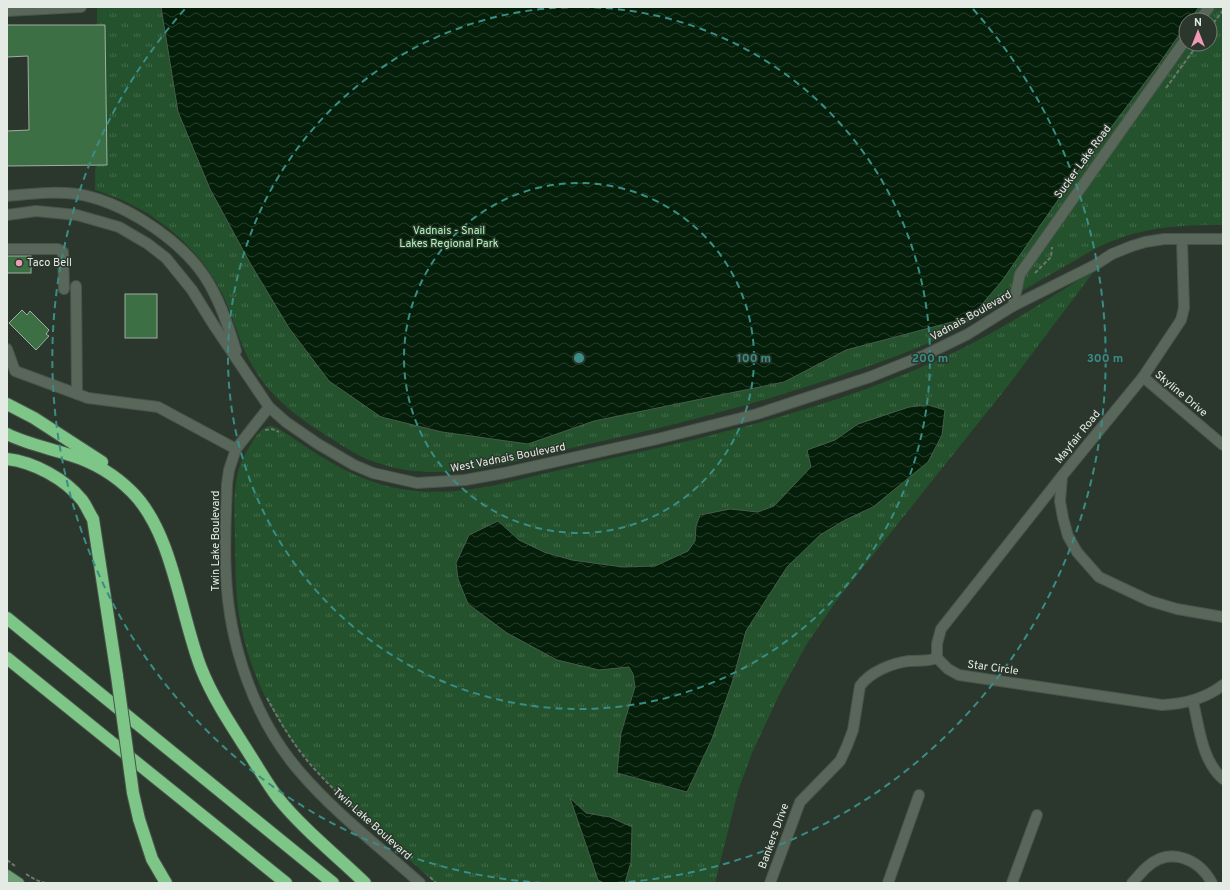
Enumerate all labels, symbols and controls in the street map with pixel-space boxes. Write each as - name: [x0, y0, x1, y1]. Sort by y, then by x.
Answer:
- north arrow: [1178, 12, 1218, 52]
- text: N: [1194, 16, 1202, 30]
- street label: Sucker Lake Road: [1051, 122, 1115, 202]
- park label: Vadnais - Snail Lakes Regional Park: [399, 224, 499, 251]
- place label: Taco Bell: [27, 256, 72, 270]
- marker: Taco Bell: [14, 258, 24, 268]
- street label: Vadnais Boulevard: [928, 288, 1014, 344]
- centre of rings: [572, 351, 586, 365]
- text: 100 m: [737, 351, 771, 367]
- text: 200 m: [912, 351, 948, 367]
- text: 300 m: [1087, 351, 1123, 367]
- street label: Skyline Drive: [1152, 368, 1210, 420]
- street label: Mayfair Road: [1052, 407, 1104, 467]
- street label: West Vadnais Boulevard: [449, 440, 567, 476]
- street label: Twin Lake Boulevard: [209, 490, 223, 592]
- street label: Star Circle: [967, 657, 1020, 679]
- street label: Twin Lake Boulevard: [330, 785, 414, 863]
- street label: Bankers Drive: [756, 801, 792, 871]

